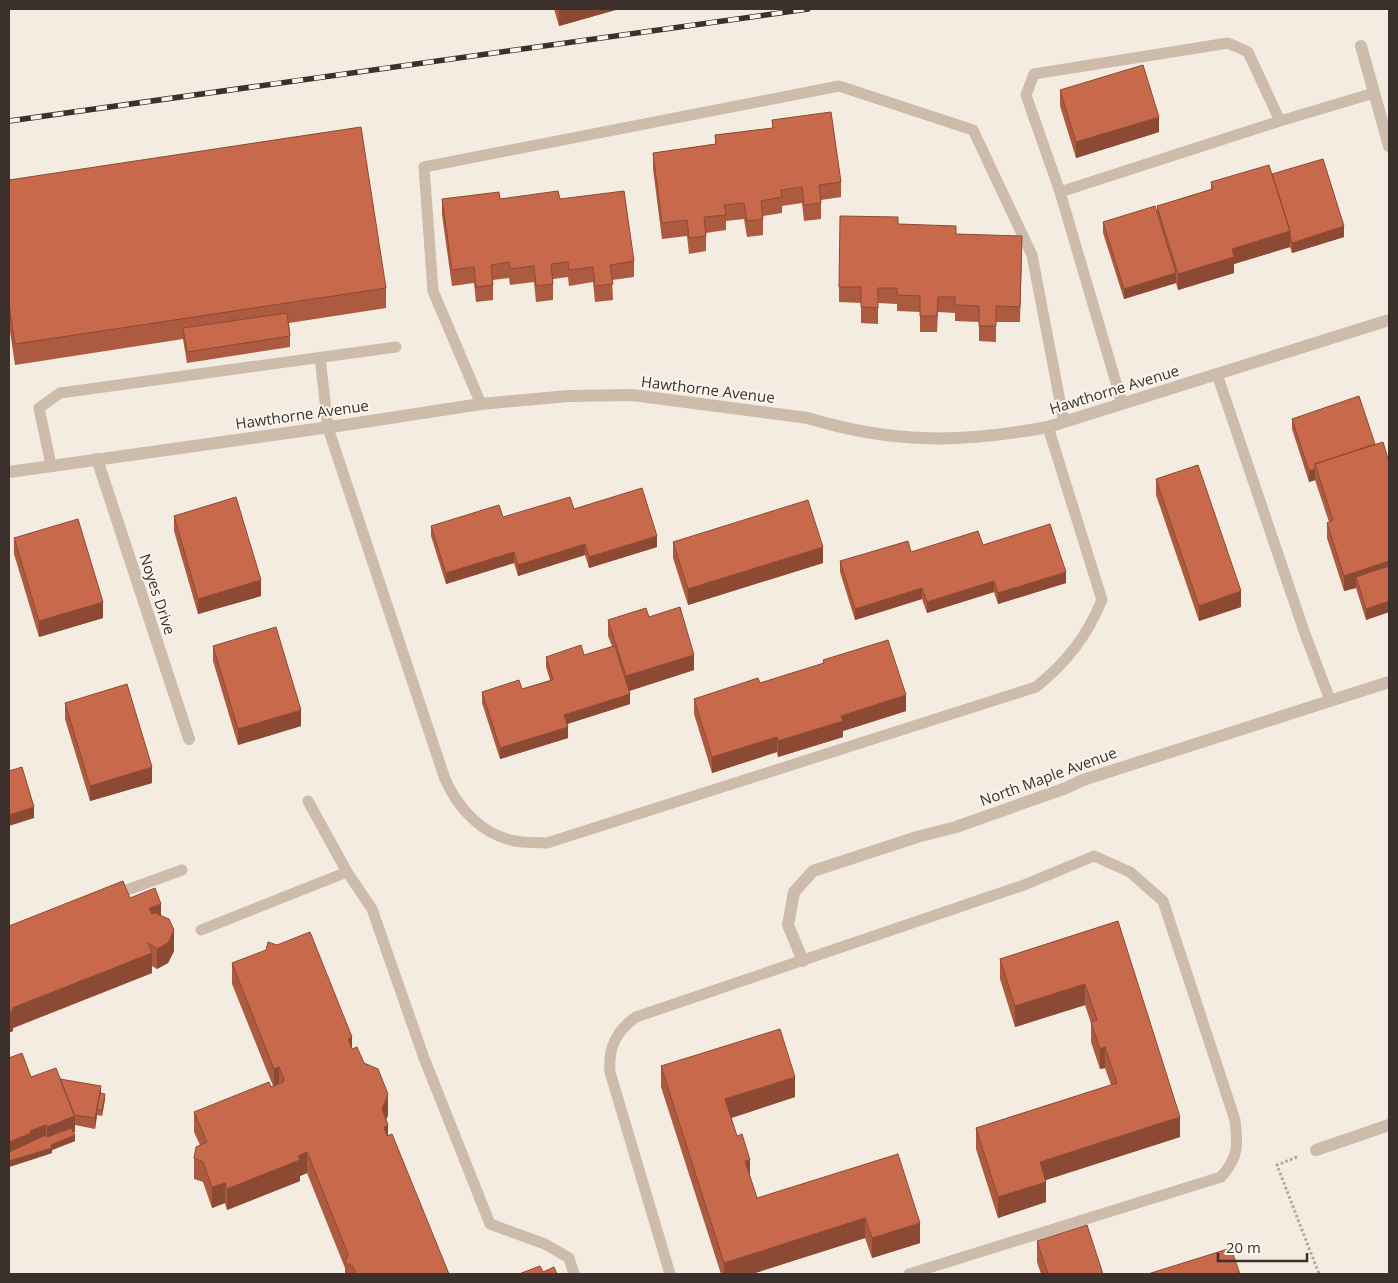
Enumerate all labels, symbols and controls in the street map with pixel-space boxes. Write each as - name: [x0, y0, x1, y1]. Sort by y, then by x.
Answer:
- street label: Hawthorne Avenue: [1047, 360, 1181, 418]
- street label: Hawthorne Avenue: [640, 371, 776, 407]
- street label: Hawthorne Avenue: [234, 395, 370, 433]
- street label: Noyes Drive: [136, 551, 180, 637]
- street label: North Maple Avenue: [977, 742, 1119, 810]
- scale bar: [1218, 1230, 1307, 1262]
- text: 20 m: [1226, 1237, 1261, 1257]

